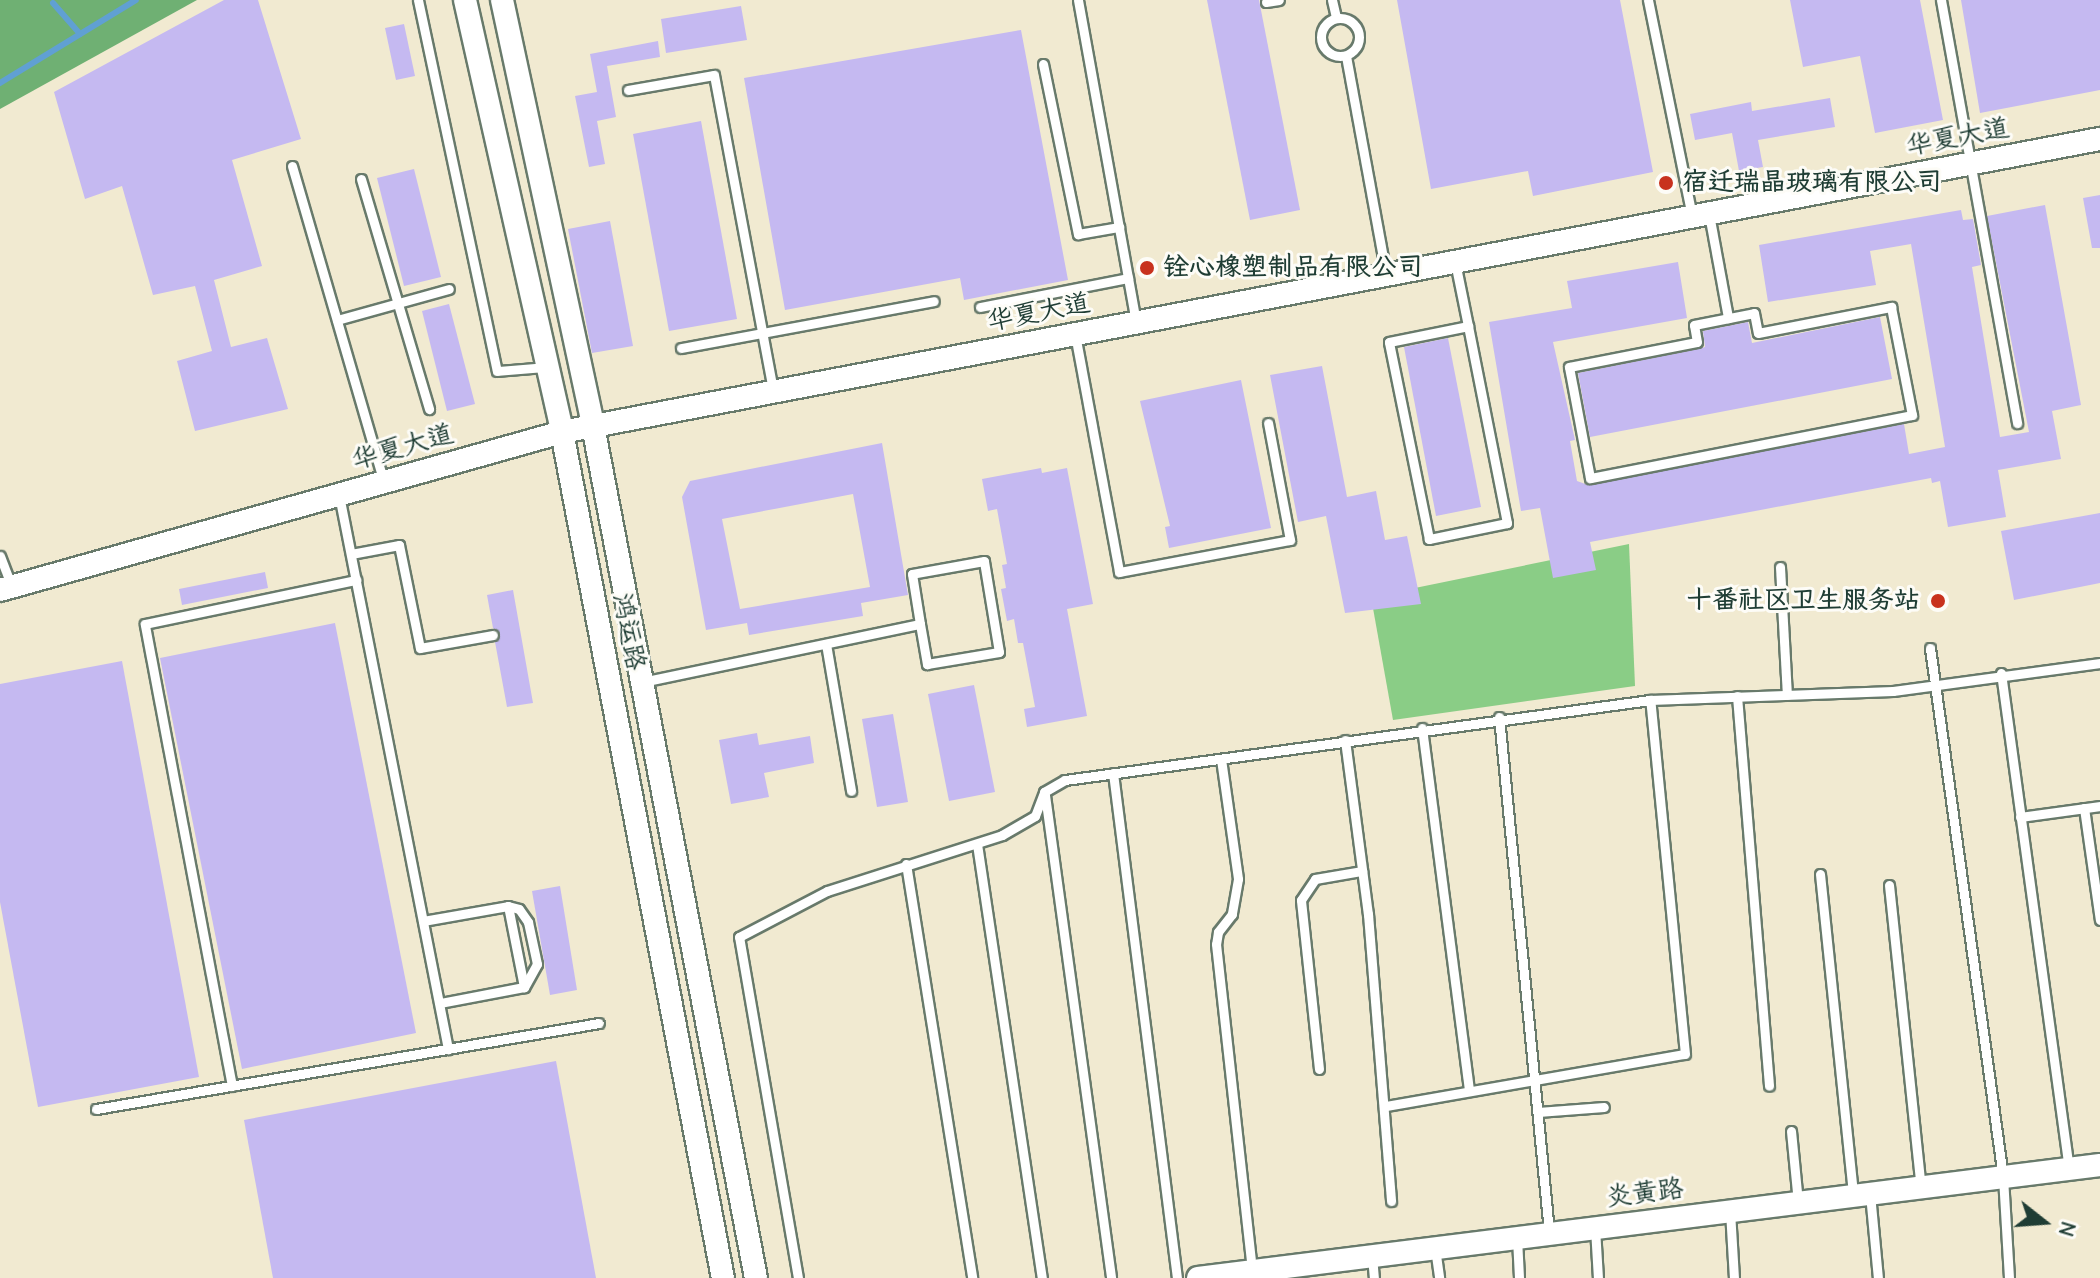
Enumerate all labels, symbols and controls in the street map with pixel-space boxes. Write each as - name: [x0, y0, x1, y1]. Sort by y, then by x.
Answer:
- street label: 华夏大道: [1904, 113, 2012, 163]
- place label: 宿迁瑞晶玻璃有限公司: [1682, 167, 1942, 199]
- marker: 宿迁瑞晶玻璃有限公司: [1657, 174, 1675, 192]
- place label: 铨心橡塑制品有限公司: [1163, 252, 1423, 284]
- marker: 铨心橡塑制品有限公司: [1138, 259, 1156, 277]
- street label: 华夏大道: [985, 288, 1093, 338]
- street label: 华夏大道: [349, 419, 457, 477]
- place label: 十番社区卫生服务站: [1686, 585, 1920, 617]
- marker: 十番社区卫生服务站: [1927, 590, 1949, 612]
- street label: 鸿运路: [605, 591, 651, 673]
- street label: 炎黄路: [1604, 1174, 1686, 1214]
- north arrow: [2004, 1182, 2084, 1262]
- text: N: [2052, 1218, 2081, 1240]

